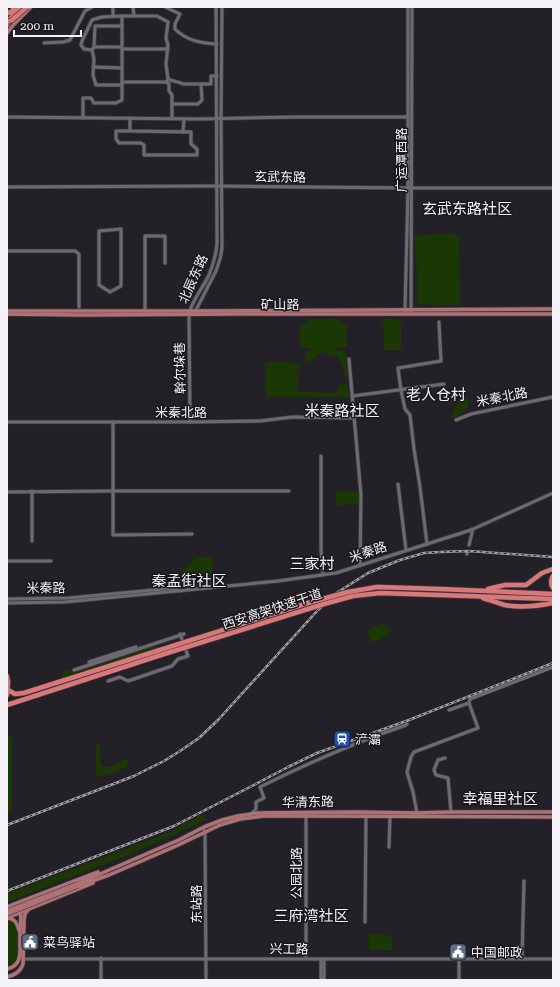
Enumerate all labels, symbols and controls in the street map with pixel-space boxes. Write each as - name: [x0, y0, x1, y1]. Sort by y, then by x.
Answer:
- scale bar: [14, 12, 81, 38]
- text: 200 m: [20, 19, 54, 33]
- street label: 广运潭西路: [394, 127, 409, 193]
- street label: 玄武东路: [254, 169, 306, 185]
- district label: 玄武东路社区: [422, 200, 512, 218]
- street label: 北辰东路: [176, 252, 210, 306]
- street label: 矿山路: [260, 297, 300, 312]
- street label: 幹尔垛巷: [172, 342, 188, 394]
- street label: 米秦北路: [475, 385, 529, 409]
- district label: 老人仓村: [406, 386, 466, 404]
- district label: 米秦路社区: [304, 402, 380, 420]
- street label: 米秦北路: [155, 405, 207, 420]
- street label: 米秦路: [347, 539, 389, 565]
- district label: 三家村: [289, 555, 335, 573]
- district label: 秦孟街社区: [151, 572, 227, 590]
- street label: 米秦路: [26, 580, 66, 596]
- street label: 西安高架快速干道: [220, 586, 324, 632]
- station icon: 浐灞: [332, 729, 352, 749]
- place label: 浐灞: [355, 732, 381, 747]
- district label: 幸福里社区: [462, 790, 538, 808]
- street label: 华清东路: [282, 794, 334, 810]
- street label: 公园北路: [289, 847, 304, 899]
- street label: 东站路: [189, 884, 204, 924]
- district label: 三府湾社区: [273, 907, 349, 925]
- public building icon: 菜鸟驿站: [20, 932, 40, 952]
- place label: 菜鸟驿站: [43, 935, 95, 950]
- street label: 兴工路: [269, 941, 309, 957]
- public building icon: 中国邮政: [448, 942, 468, 962]
- place label: 中国邮政: [471, 945, 523, 960]

